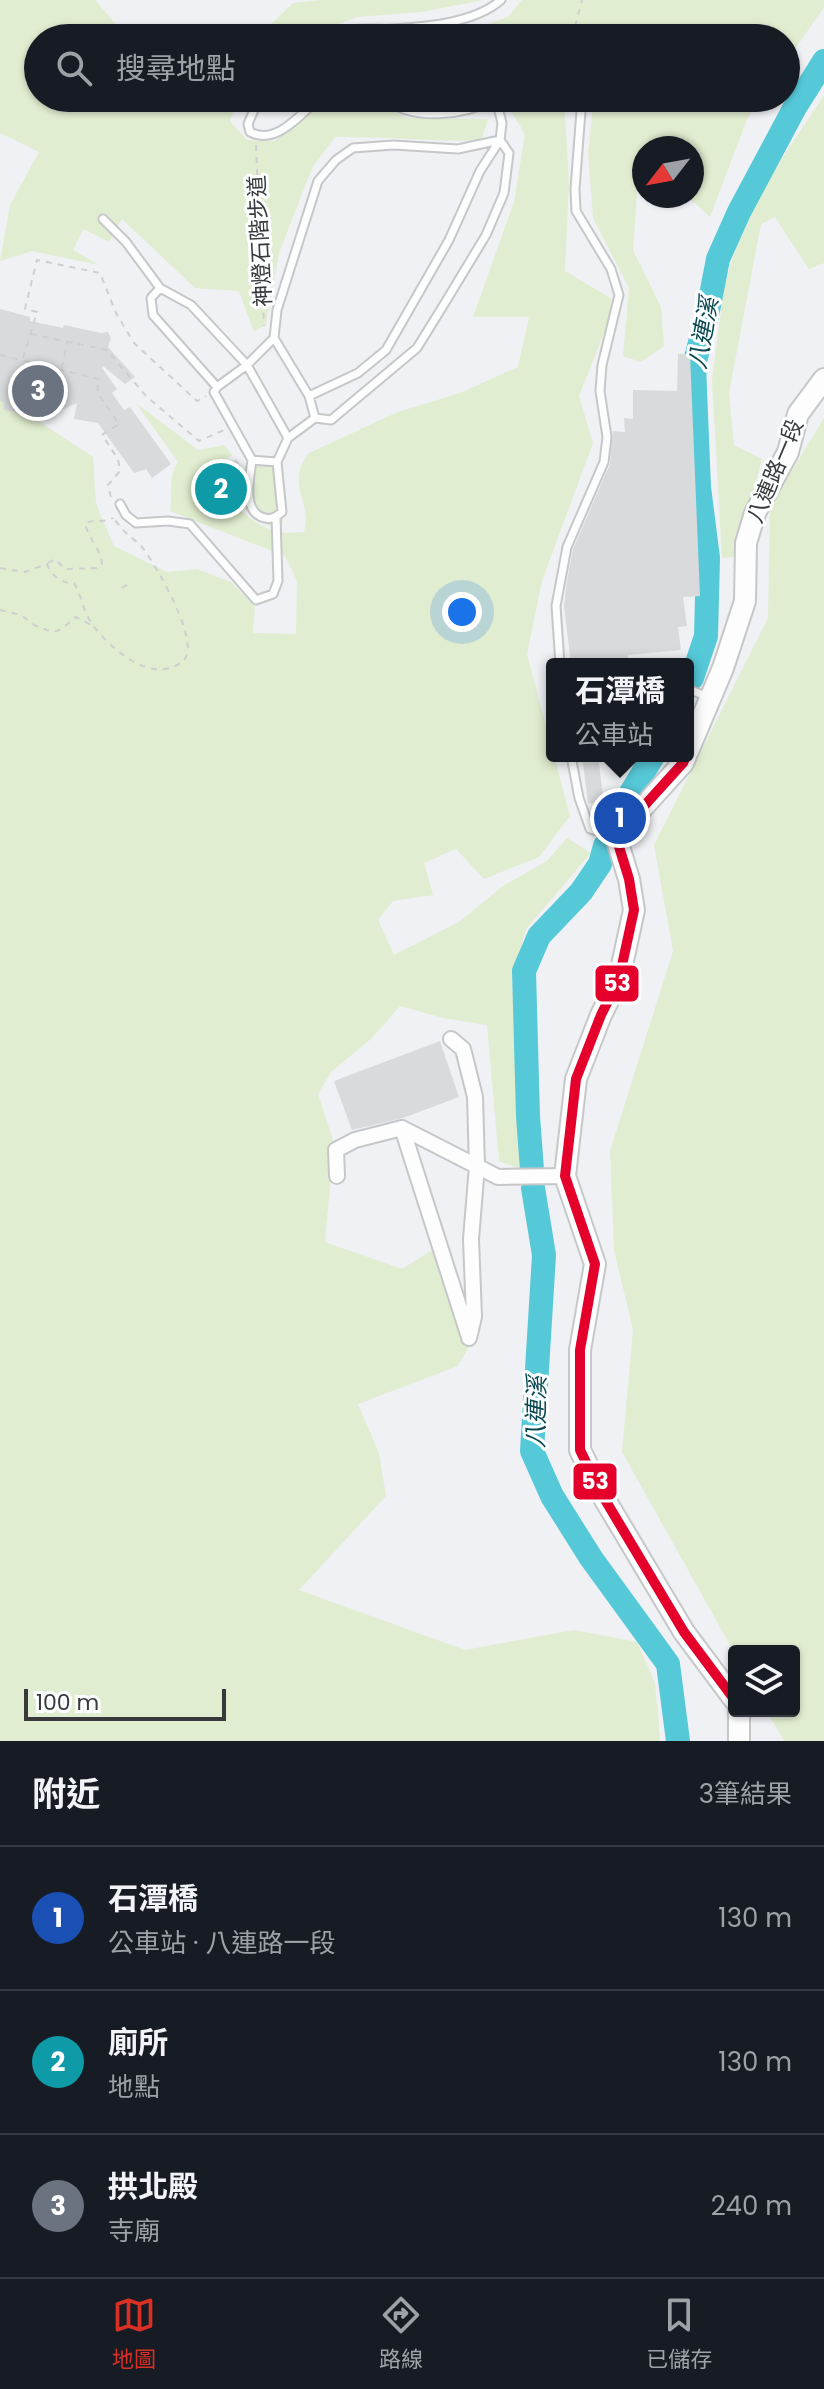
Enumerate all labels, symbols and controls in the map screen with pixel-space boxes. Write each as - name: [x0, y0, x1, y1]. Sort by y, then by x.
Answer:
- search box: [24, 24, 800, 112]
- icon: search: [52, 46, 96, 90]
- text: 搜尋地點: [116, 47, 236, 90]
- north arrow: [632, 136, 704, 208]
- street label: 神燈石階步道: [241, 174, 279, 308]
- water label: 八連溪: [680, 292, 726, 371]
- pin: 3: [12, 361, 64, 421]
- street label: 八連路一段: [739, 414, 811, 528]
- pin: 2: [195, 459, 247, 519]
- your location: [442, 592, 482, 632]
- popup: [546, 658, 694, 762]
- text: 石潭橋: [575, 669, 665, 712]
- text: 公車站: [575, 717, 653, 753]
- pin: 1: [594, 788, 646, 848]
- line badge: 53: [594, 964, 640, 1003]
- text: 53: [603, 968, 631, 999]
- water label: 八連溪: [519, 1373, 553, 1448]
- line badge: 53: [572, 1462, 618, 1501]
- text: 53: [581, 1466, 609, 1497]
- map controls: [728, 1645, 800, 1717]
- button: layers: [728, 1645, 800, 1717]
- scale bar: [24, 1685, 226, 1721]
- text: 100 m: [36, 1687, 99, 1718]
- text: 附近: [32, 1770, 100, 1818]
- text: 3筆結果: [699, 1776, 792, 1812]
- text: 石潭橋: [108, 1877, 198, 1920]
- text: 1: [53, 1900, 63, 1936]
- text: 130 m: [718, 1900, 792, 1936]
- text: 公車站 · 八連路一段: [108, 1925, 335, 1961]
- text: 廁所: [108, 2021, 168, 2064]
- text: 2: [51, 2044, 65, 2080]
- text: 130 m: [718, 2044, 792, 2080]
- text: 地點: [108, 2069, 160, 2105]
- text: 拱北殿: [108, 2165, 198, 2208]
- text: 3: [50, 2188, 66, 2224]
- text: 240 m: [711, 2188, 792, 2224]
- text: 寺廟: [108, 2213, 160, 2249]
- tab: 地圖: [112, 2293, 156, 2376]
- tab: 路線: [379, 2293, 423, 2376]
- tab: 已儲存: [646, 2293, 712, 2376]

